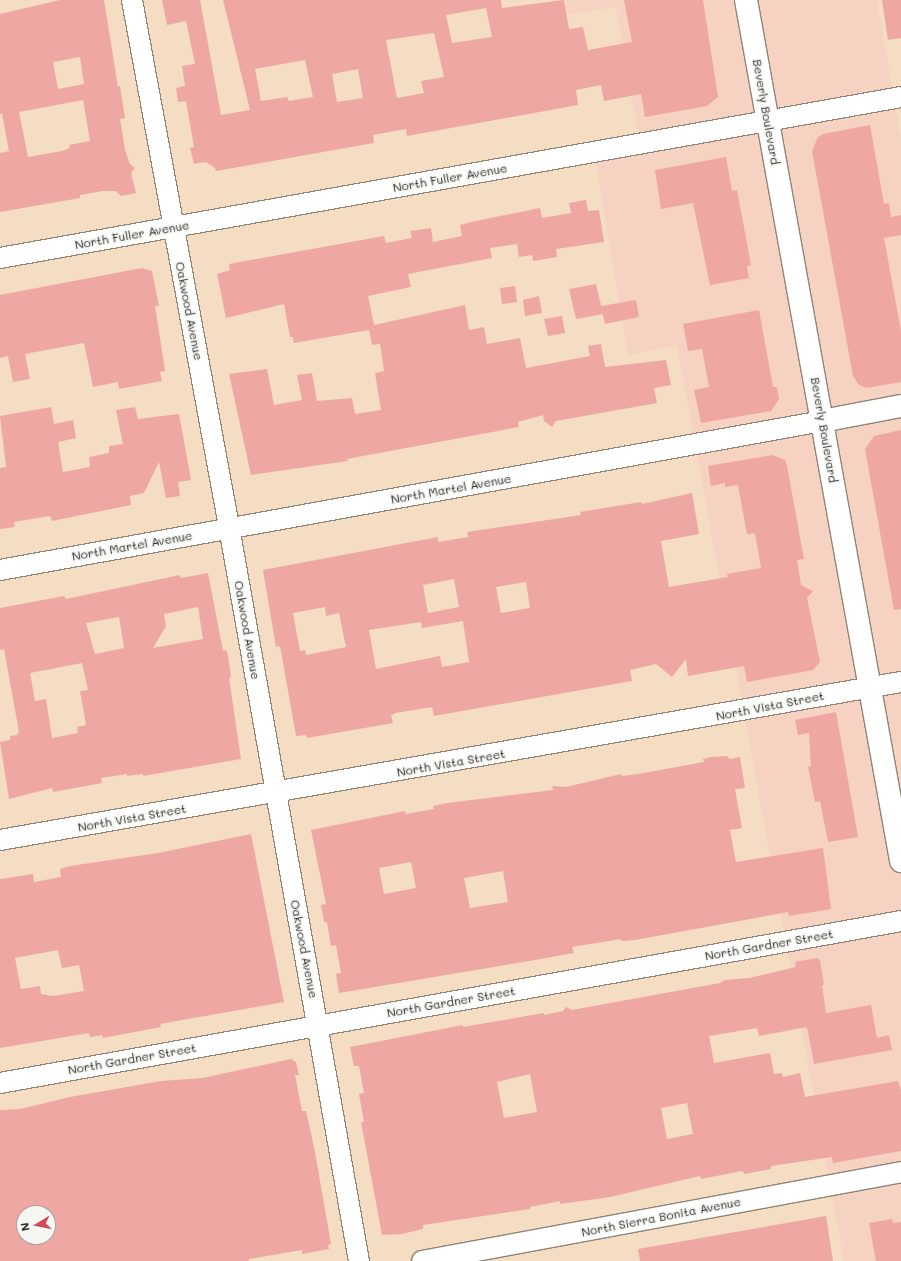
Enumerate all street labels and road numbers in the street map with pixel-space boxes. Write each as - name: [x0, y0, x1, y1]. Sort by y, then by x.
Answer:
- street label: Beverly Boulevard: [750, 58, 782, 166]
- street label: North Fuller Avenue: [392, 161, 508, 195]
- street label: North Fuller Avenue: [74, 218, 190, 252]
- street label: Oakwood Avenue: [172, 261, 206, 361]
- street label: Beverly Boulevard: [808, 376, 840, 484]
- street label: North Martel Avenue: [390, 471, 512, 507]
- street label: North Martel Avenue: [71, 528, 193, 564]
- street label: Oakwood Avenue: [231, 580, 263, 680]
- street label: North Vista Street: [715, 688, 825, 724]
- street label: North Vista Street: [396, 746, 506, 780]
- street label: North Vista Street: [77, 801, 187, 835]
- street label: Oakwood Avenue: [287, 899, 321, 999]
- street label: North Gardner Street: [704, 927, 834, 963]
- street label: North Gardner Street: [386, 984, 516, 1020]
- street label: North Gardner Street: [67, 1041, 197, 1077]
- street label: North Sierra Bonita Avenue: [580, 1194, 742, 1240]

